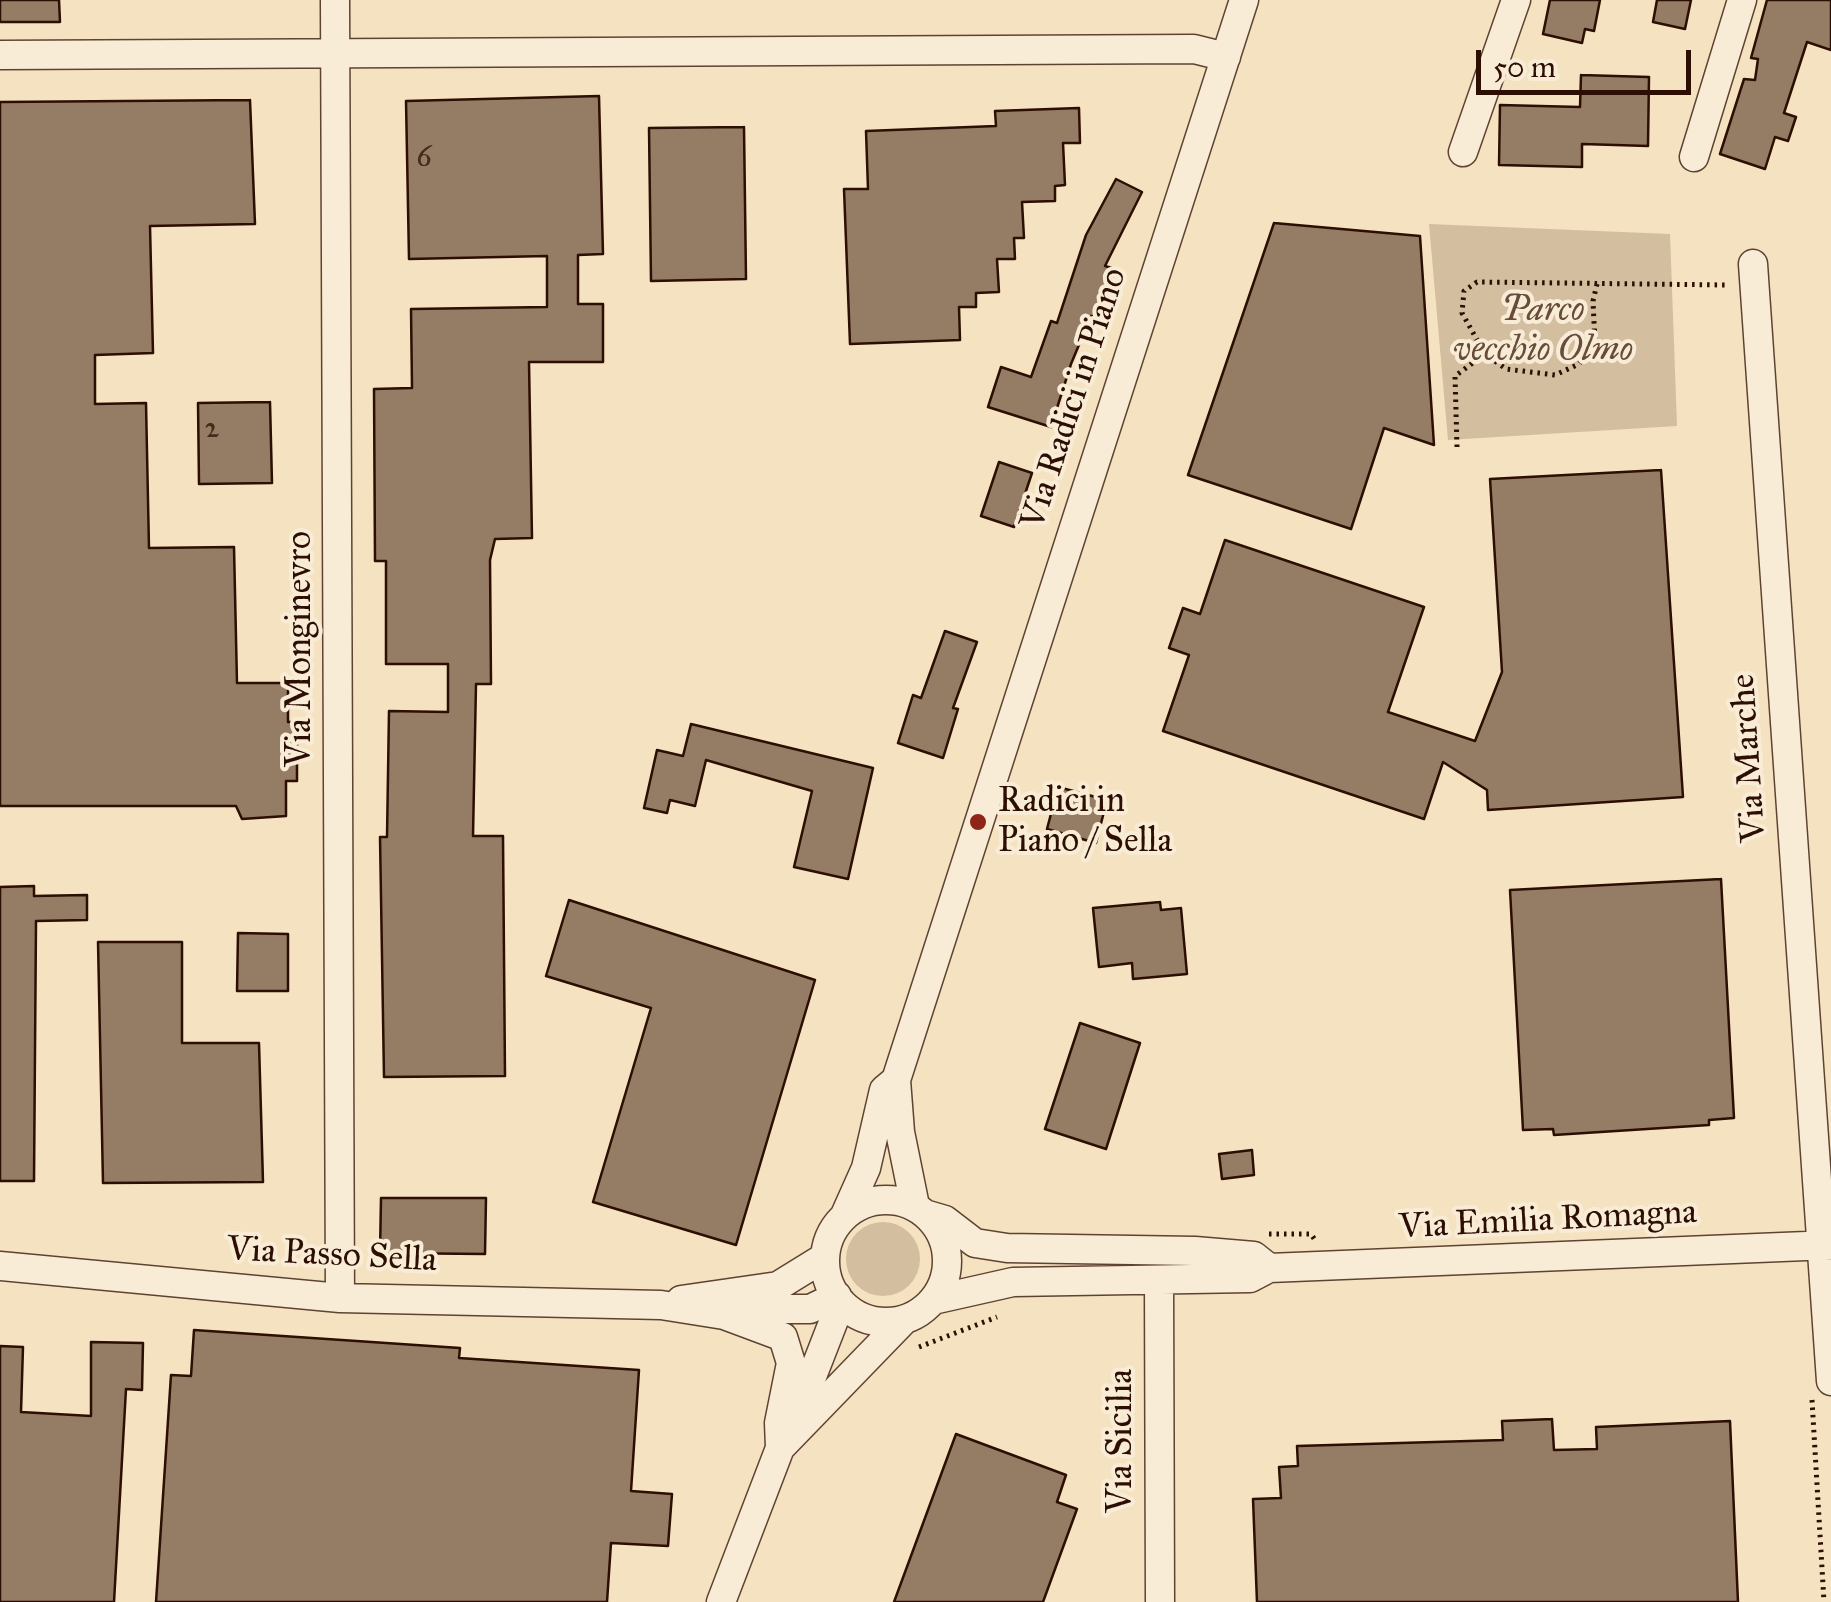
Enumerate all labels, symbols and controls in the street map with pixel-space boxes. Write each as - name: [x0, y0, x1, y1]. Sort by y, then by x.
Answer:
- scale bar: [1481, 30, 1696, 92]
- text: 50 m: [1493, 49, 1556, 85]
- house number: 6: [416, 141, 432, 177]
- street label: Via Radici in Piano: [1013, 263, 1137, 535]
- park label: Parco vecchio Olmo: [1453, 290, 1633, 372]
- house number: 2: [205, 412, 219, 448]
- street label: Via Monginevro: [280, 531, 322, 767]
- street label: Via Marche: [1723, 672, 1777, 844]
- place label: Radici in Piano / Sella: [998, 781, 1172, 863]
- marker: Radici in Piano / Sella: [967, 811, 989, 833]
- street label: Via Emilia Romagna: [1398, 1192, 1698, 1250]
- street label: Via Passo Sella: [226, 1230, 438, 1282]
- street label: Via Sicilia: [1101, 1369, 1143, 1513]

